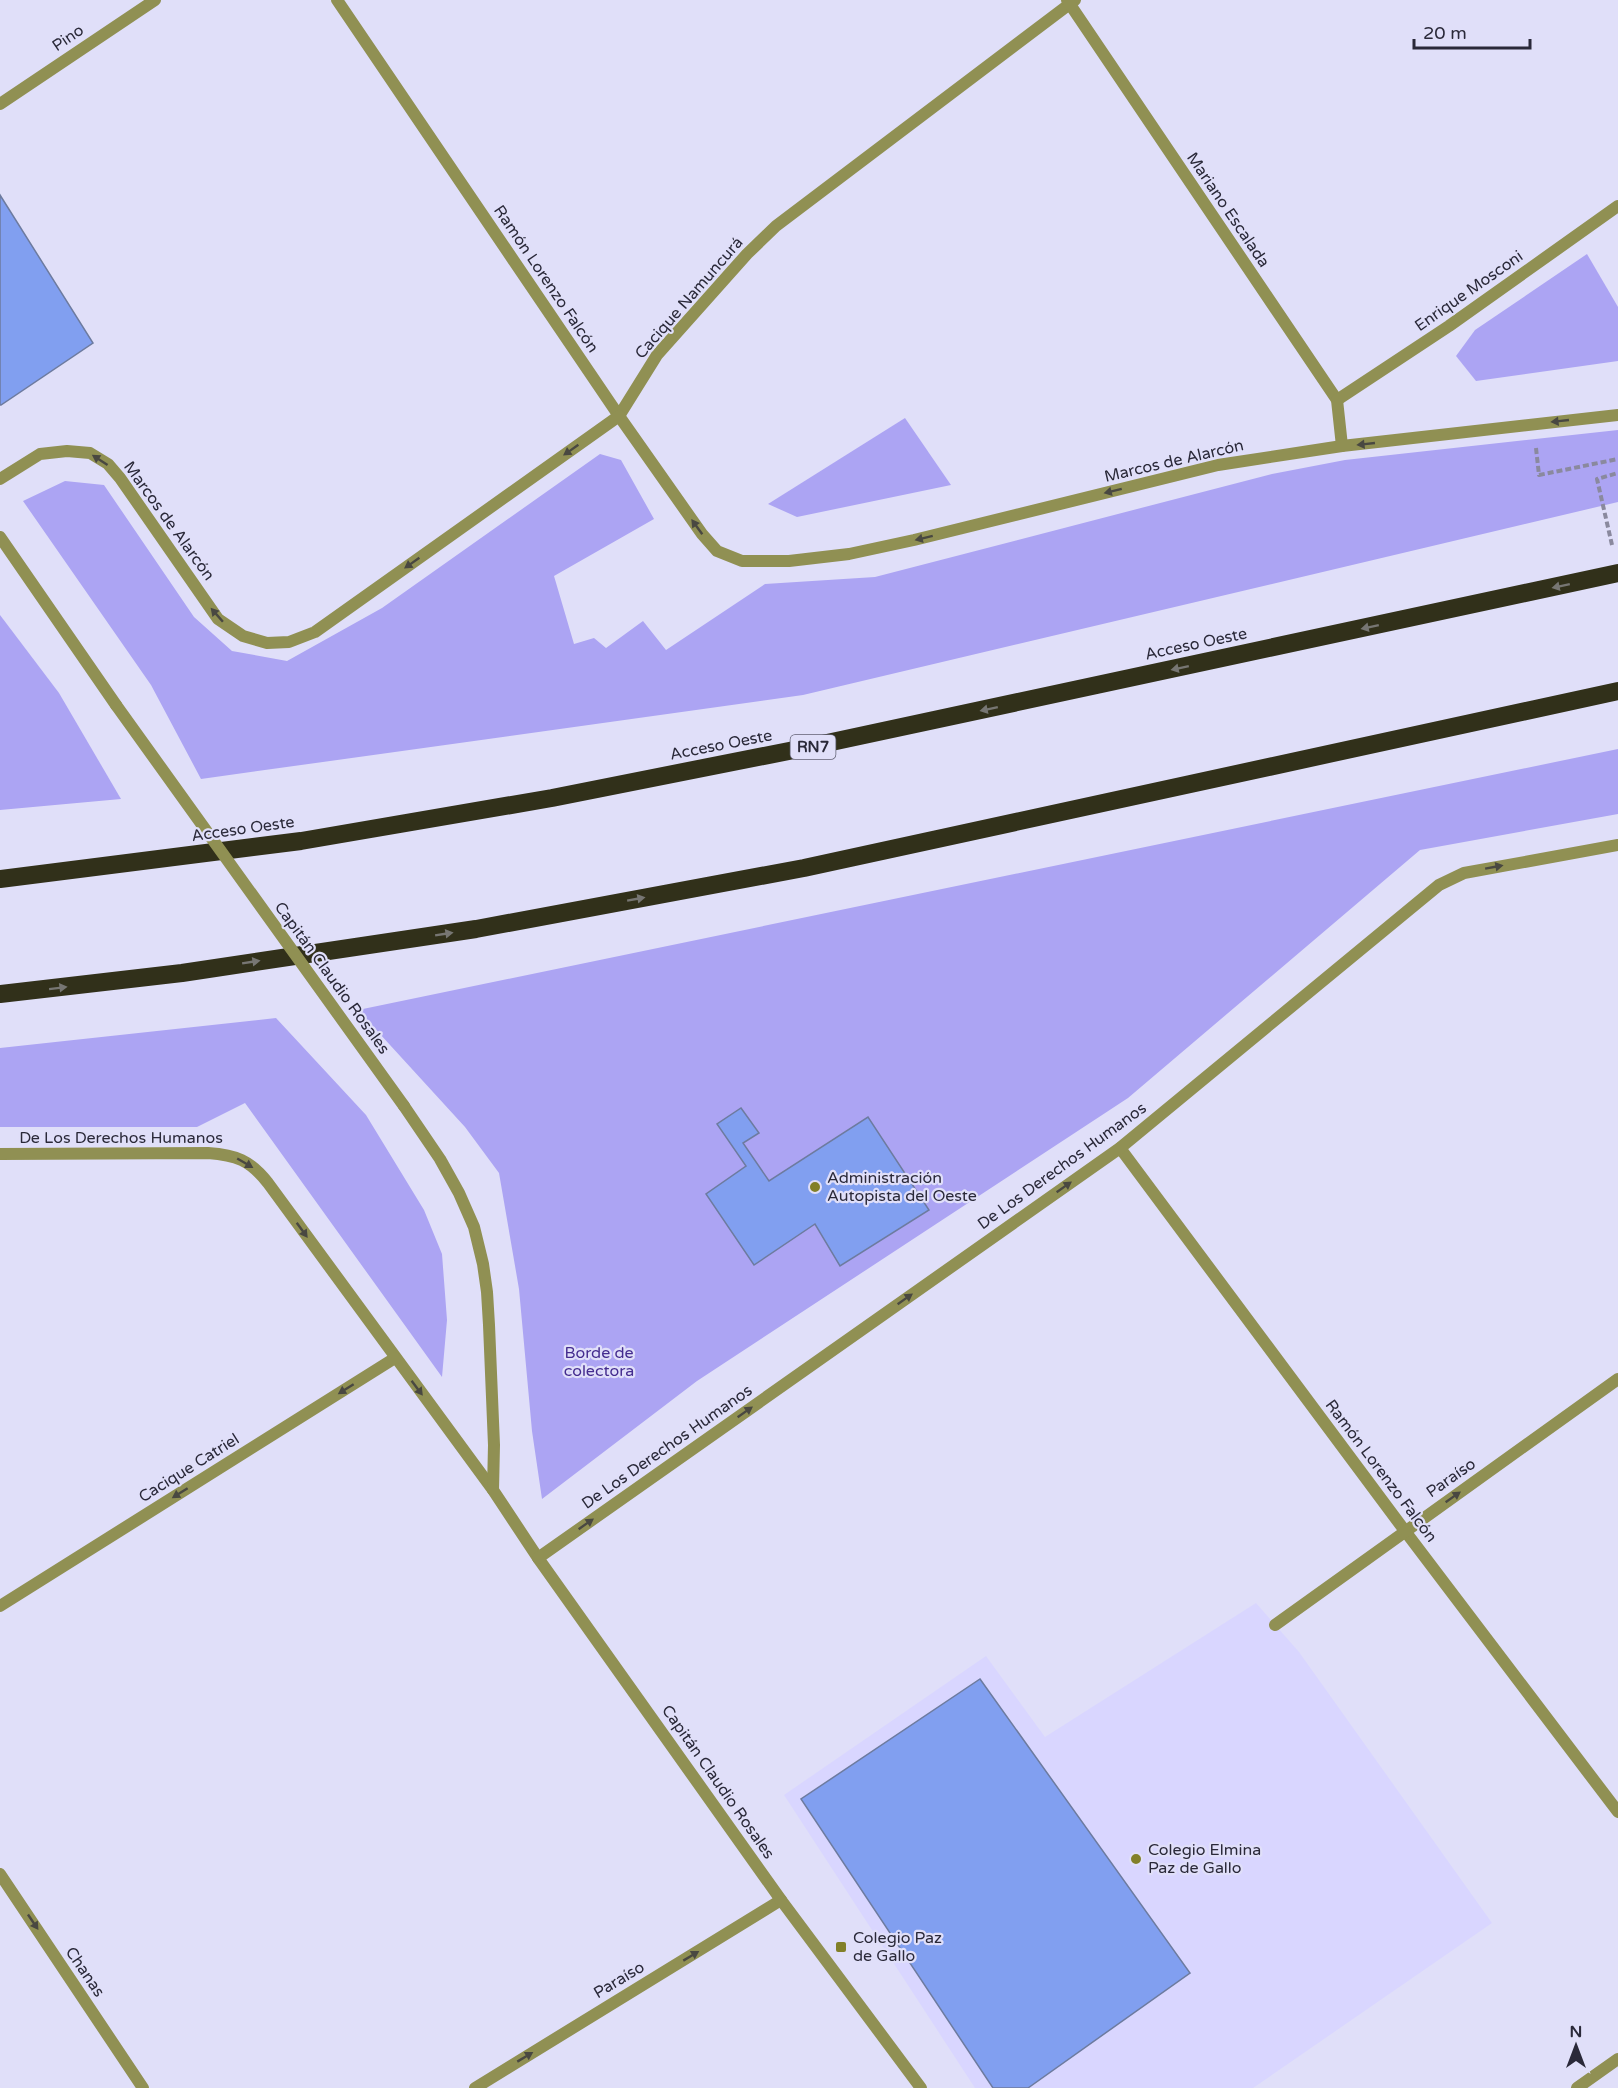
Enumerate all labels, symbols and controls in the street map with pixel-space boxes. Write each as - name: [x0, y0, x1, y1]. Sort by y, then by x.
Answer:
- scale bar: [1414, 12, 1530, 50]
- street label: Pino: [48, 20, 88, 56]
- text: 20 m: [1423, 22, 1467, 44]
- street label: Mariano Escalada: [1182, 149, 1274, 271]
- street label: Ramón Lorenzo Falcón: [489, 201, 603, 357]
- street label: Cacique Namuncurá: [631, 233, 747, 363]
- street label: Enrique Mosconi: [1411, 246, 1527, 336]
- one-way arrow: [1550, 416, 1569, 426]
- street label: Marcos de Alarcón: [1102, 435, 1246, 487]
- one-way arrow: [1357, 439, 1376, 449]
- one-way arrow: [564, 444, 580, 456]
- one-way arrow: [92, 455, 109, 466]
- street label: Marcos de Alarcón: [119, 458, 219, 584]
- one-way arrow: [1104, 486, 1122, 496]
- one-way arrow: [691, 519, 703, 535]
- one-way arrow: [914, 533, 933, 543]
- one-way arrow: [405, 557, 421, 569]
- one-way arrow: [1551, 582, 1570, 591]
- one-way arrow: [211, 607, 224, 623]
- street label: Acceso Oeste: [1143, 623, 1249, 665]
- one-way arrow: [1360, 623, 1379, 632]
- one-way arrow: [1170, 664, 1189, 673]
- one-way arrow: [980, 704, 998, 714]
- street label: Acceso Oeste: [668, 725, 774, 765]
- road number: RN7: [790, 735, 836, 759]
- street label: Acceso Oeste: [190, 812, 296, 846]
- one-way arrow: [1485, 862, 1504, 871]
- one-way arrow: [627, 894, 646, 903]
- street label: Capitán Claudio Rosales: [270, 898, 394, 1058]
- one-way arrow: [435, 929, 454, 938]
- one-way arrow: [242, 958, 261, 967]
- one-way arrow: [49, 983, 68, 992]
- street label: De Los Derechos Humanos: [974, 1098, 1150, 1234]
- street label: De Los Derechos Humanos: [19, 1128, 223, 1148]
- one-way arrow: [237, 1157, 253, 1168]
- place label: Administración Autopista del Oeste: [827, 1168, 977, 1206]
- marker: Administración Autopista del Oeste: [808, 1180, 822, 1194]
- one-way arrow: [1055, 1181, 1071, 1193]
- one-way arrow: [296, 1222, 308, 1238]
- one-way arrow: [897, 1294, 912, 1306]
- park label: Borde de colectora: [564, 1343, 634, 1381]
- one-way arrow: [411, 1379, 423, 1395]
- street label: De Los Derechos Humanos: [578, 1380, 756, 1514]
- one-way arrow: [337, 1384, 354, 1395]
- street label: Ramón Lorenzo Falcón: [1321, 1396, 1441, 1546]
- one-way arrow: [737, 1406, 753, 1418]
- street label: Cacique Catriel: [135, 1429, 243, 1507]
- street label: Paraíso: [1422, 1454, 1480, 1502]
- one-way arrow: [172, 1487, 188, 1498]
- one-way arrow: [1444, 1491, 1460, 1503]
- one-way arrow: [578, 1519, 594, 1530]
- street label: Capitán Claudio Rosales: [657, 1701, 779, 1863]
- place label: Colegio Elmina Paz de Gallo: [1148, 1840, 1261, 1878]
- marker: Colegio Elmina Paz de Gallo: [1129, 1852, 1143, 1866]
- one-way arrow: [27, 1914, 38, 1931]
- place label: Colegio Paz de Gallo: [853, 1928, 942, 1966]
- marker: Colegio Paz de Gallo: [834, 1940, 848, 1954]
- street label: Chanas: [61, 1943, 109, 2001]
- one-way arrow: [683, 1950, 699, 1961]
- street label: Paraíso: [590, 1957, 648, 2003]
- north arrow: [1546, 2016, 1606, 2076]
- text: N: [1570, 2022, 1582, 2042]
- one-way arrow: [517, 2052, 533, 2063]

